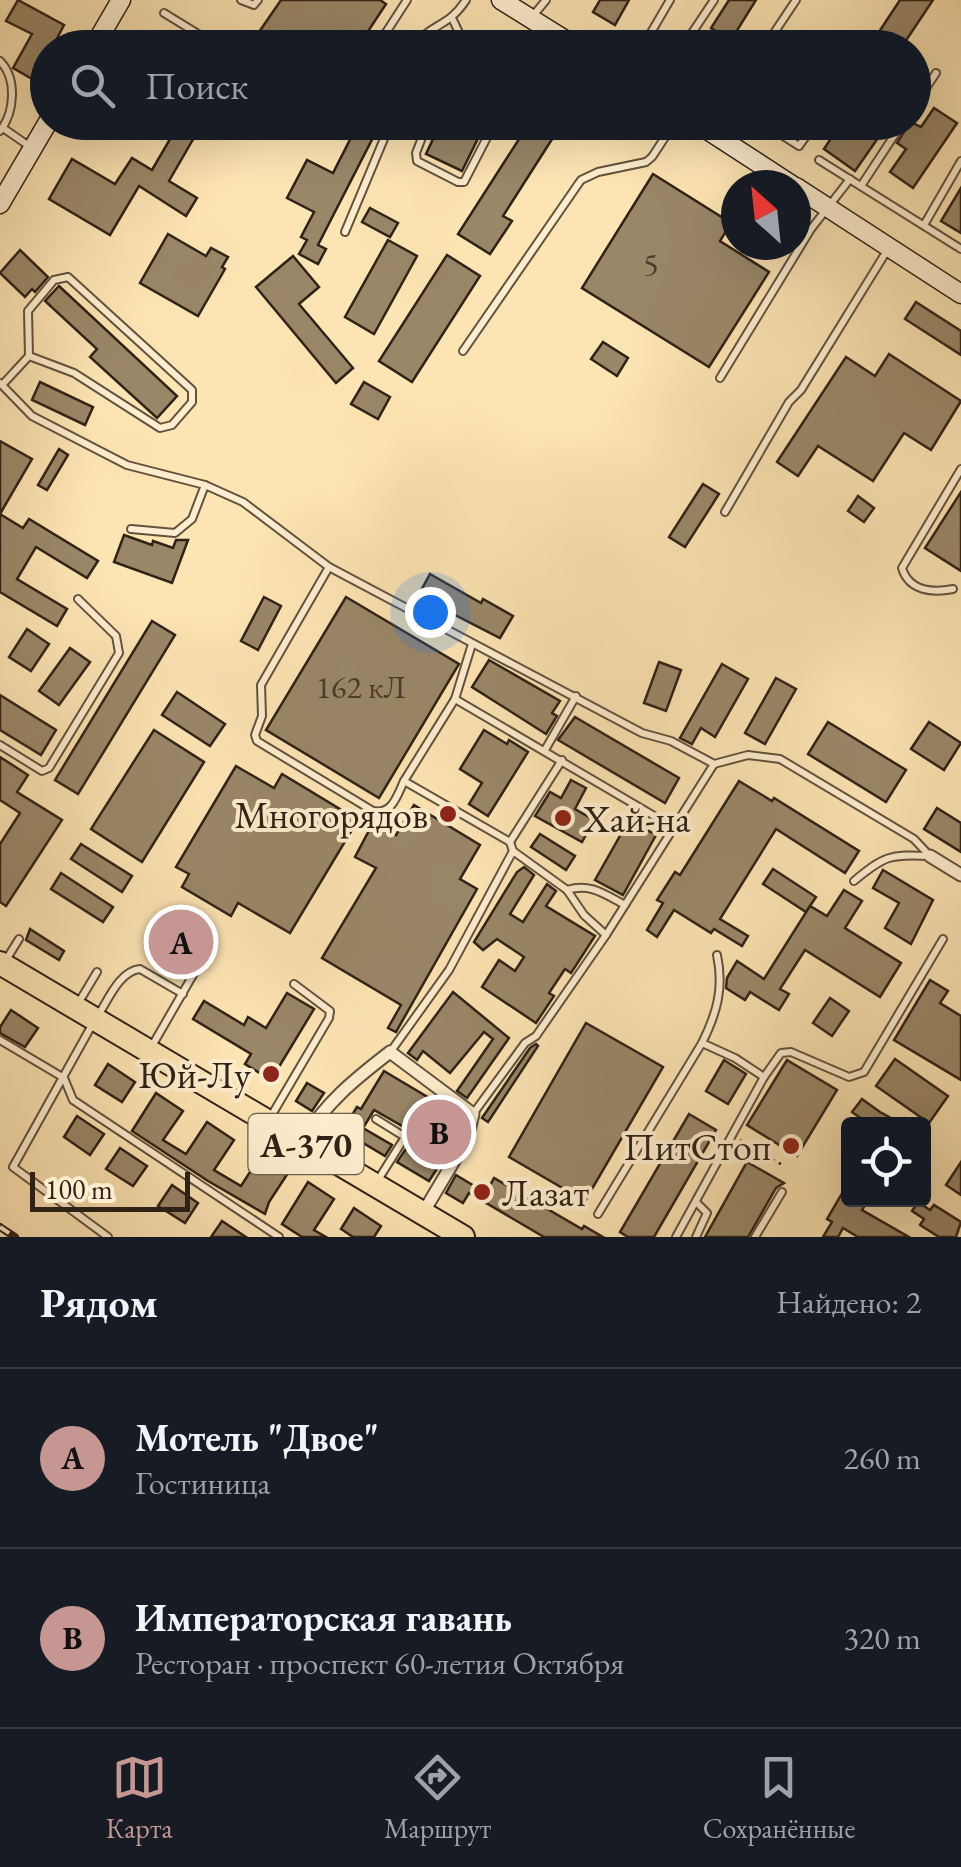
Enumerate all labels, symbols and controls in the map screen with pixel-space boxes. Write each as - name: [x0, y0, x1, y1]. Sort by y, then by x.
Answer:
- search box: [30, 30, 931, 140]
- icon: search: [65, 58, 120, 113]
- text: Поиск: [145, 61, 248, 110]
- north arrow: [721, 170, 811, 260]
- house number: 5: [643, 243, 659, 285]
- your location: [405, 587, 456, 638]
- house number: 162 кЛ: [316, 666, 406, 708]
- place label: Многорядов: [235, 790, 428, 839]
- place label: Хай-на: [582, 794, 691, 843]
- marker: Многорядов: [437, 803, 459, 825]
- marker: Хай-на: [552, 807, 574, 829]
- pin: A: [148, 904, 214, 980]
- place label: Юй-Лу: [138, 1050, 251, 1099]
- marker: Юй-Лу: [260, 1063, 282, 1085]
- pin: B: [406, 1094, 472, 1170]
- road number: А-370: [248, 1114, 364, 1174]
- map controls: [841, 1117, 931, 1207]
- button: locate: [841, 1117, 931, 1207]
- place label: ПитСтоп: [623, 1122, 771, 1171]
- marker: ПитСтоп: [780, 1135, 802, 1157]
- scale bar: [30, 1167, 190, 1212]
- place label: Лазат: [502, 1168, 589, 1217]
- text: 100 m: [45, 1171, 113, 1207]
- marker: Лазат: [471, 1181, 493, 1203]
- text: Рядом: [40, 1275, 158, 1330]
- text: Найдено: 2: [776, 1281, 921, 1323]
- text: Мотель "Двое": [135, 1413, 379, 1462]
- text: A: [61, 1437, 84, 1479]
- text: 260 m: [844, 1437, 921, 1479]
- text: Гостиница: [135, 1462, 270, 1504]
- text: Императорская гавань: [135, 1593, 512, 1642]
- text: B: [62, 1617, 83, 1659]
- text: 320 m: [844, 1617, 921, 1659]
- text: Ресторан · проспект 60-летия Октября: [135, 1642, 624, 1684]
- tab: Карта: [106, 1750, 173, 1846]
- tab: Маршрут: [384, 1750, 491, 1846]
- tab: Сохранённые: [703, 1750, 855, 1846]

